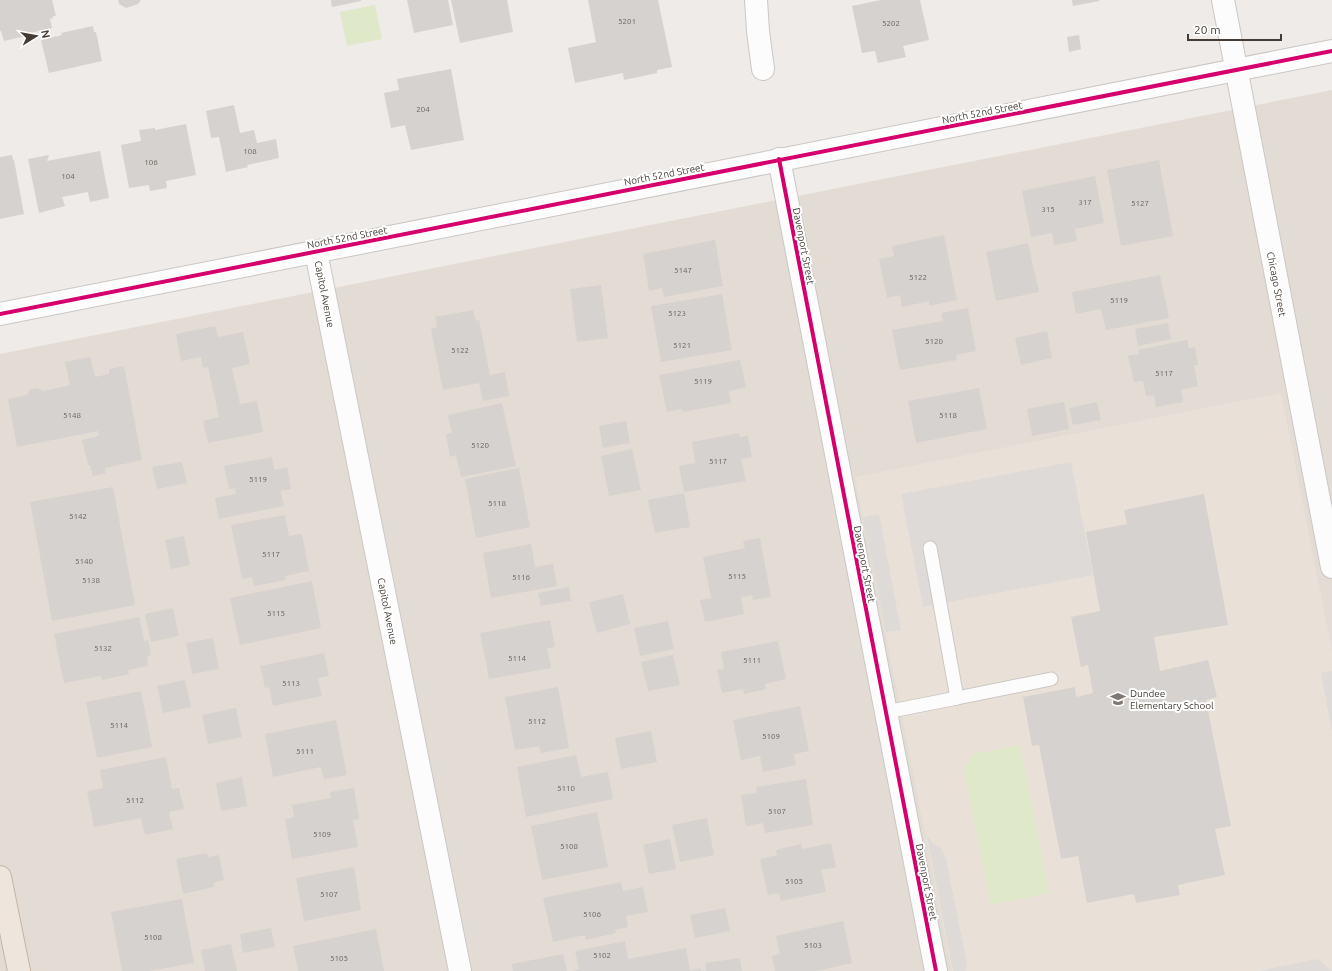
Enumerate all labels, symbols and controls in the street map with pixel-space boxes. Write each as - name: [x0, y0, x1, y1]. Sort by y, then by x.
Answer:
- north arrow: [16, 16, 56, 56]
- scale bar: [1188, 16, 1281, 42]
- house number: 5201: [618, 17, 636, 26]
- house number: 5202: [882, 19, 900, 28]
- text: 20 m: [1194, 23, 1221, 36]
- text: N: [39, 29, 52, 39]
- street label: North 52nd Street: [941, 99, 1023, 126]
- house number: 204: [416, 105, 430, 114]
- house number: 108: [243, 147, 257, 156]
- house number: 106: [144, 158, 158, 167]
- street label: North 52nd Street: [623, 161, 705, 188]
- house number: 104: [61, 172, 75, 181]
- house number: 317: [1078, 198, 1092, 207]
- house number: 5127: [1131, 199, 1149, 208]
- house number: 315: [1041, 205, 1055, 214]
- street label: Davenport Street: [791, 207, 816, 285]
- street label: North 52nd Street: [306, 224, 388, 251]
- street label: Chicago Street: [1265, 251, 1288, 318]
- street label: Capitol Avenue: [313, 260, 336, 328]
- house number: 5147: [674, 266, 692, 275]
- house number: 5122: [909, 273, 927, 282]
- house number: 5119: [1110, 296, 1128, 305]
- house number: 5123: [668, 309, 686, 318]
- house number: 5120: [925, 337, 944, 346]
- house number: 5121: [673, 341, 691, 350]
- house number: 5122: [451, 346, 469, 355]
- house number: 5117: [1155, 369, 1173, 378]
- house number: 5119: [694, 377, 712, 386]
- house number: 5148: [63, 411, 82, 420]
- house number: 5118: [939, 411, 958, 420]
- house number: 5120: [471, 441, 490, 450]
- house number: 5117: [709, 457, 727, 466]
- house number: 5119: [249, 475, 267, 484]
- house number: 5118: [488, 499, 507, 508]
- house number: 5142: [69, 512, 87, 521]
- street label: Davenport Street: [852, 525, 877, 603]
- house number: 5117: [262, 550, 280, 559]
- house number: 5140: [75, 557, 94, 566]
- house number: 5115: [728, 572, 746, 581]
- house number: 5116: [512, 573, 531, 582]
- house number: 5138: [82, 576, 101, 585]
- street label: Capitol Avenue: [376, 577, 399, 645]
- house number: 5115: [267, 609, 285, 618]
- house number: 5132: [94, 644, 112, 653]
- house number: 5114: [508, 654, 527, 663]
- house number: 5111: [743, 656, 761, 665]
- house number: 5113: [282, 679, 300, 688]
- place label: Dundee Elementary School: [1130, 688, 1214, 711]
- school or university icon: Dundee Elementary School: [1109, 690, 1127, 708]
- house number: 5112: [528, 717, 546, 726]
- house number: 5114: [110, 721, 129, 730]
- house number: 5109: [762, 732, 780, 741]
- house number: 5111: [296, 747, 314, 756]
- house number: 5110: [557, 784, 576, 793]
- house number: 5112: [126, 796, 144, 805]
- house number: 5107: [768, 807, 786, 816]
- house number: 5109: [313, 830, 331, 839]
- house number: 5108: [560, 842, 579, 851]
- street label: Davenport Street: [914, 843, 939, 921]
- house number: 5105: [785, 877, 803, 886]
- house number: 5107: [320, 890, 338, 899]
- house number: 5106: [583, 910, 602, 919]
- house number: 5108: [144, 933, 163, 942]
- house number: 5103: [804, 941, 822, 950]
- house number: 5102: [593, 951, 611, 960]
- house number: 5105: [330, 954, 348, 963]

